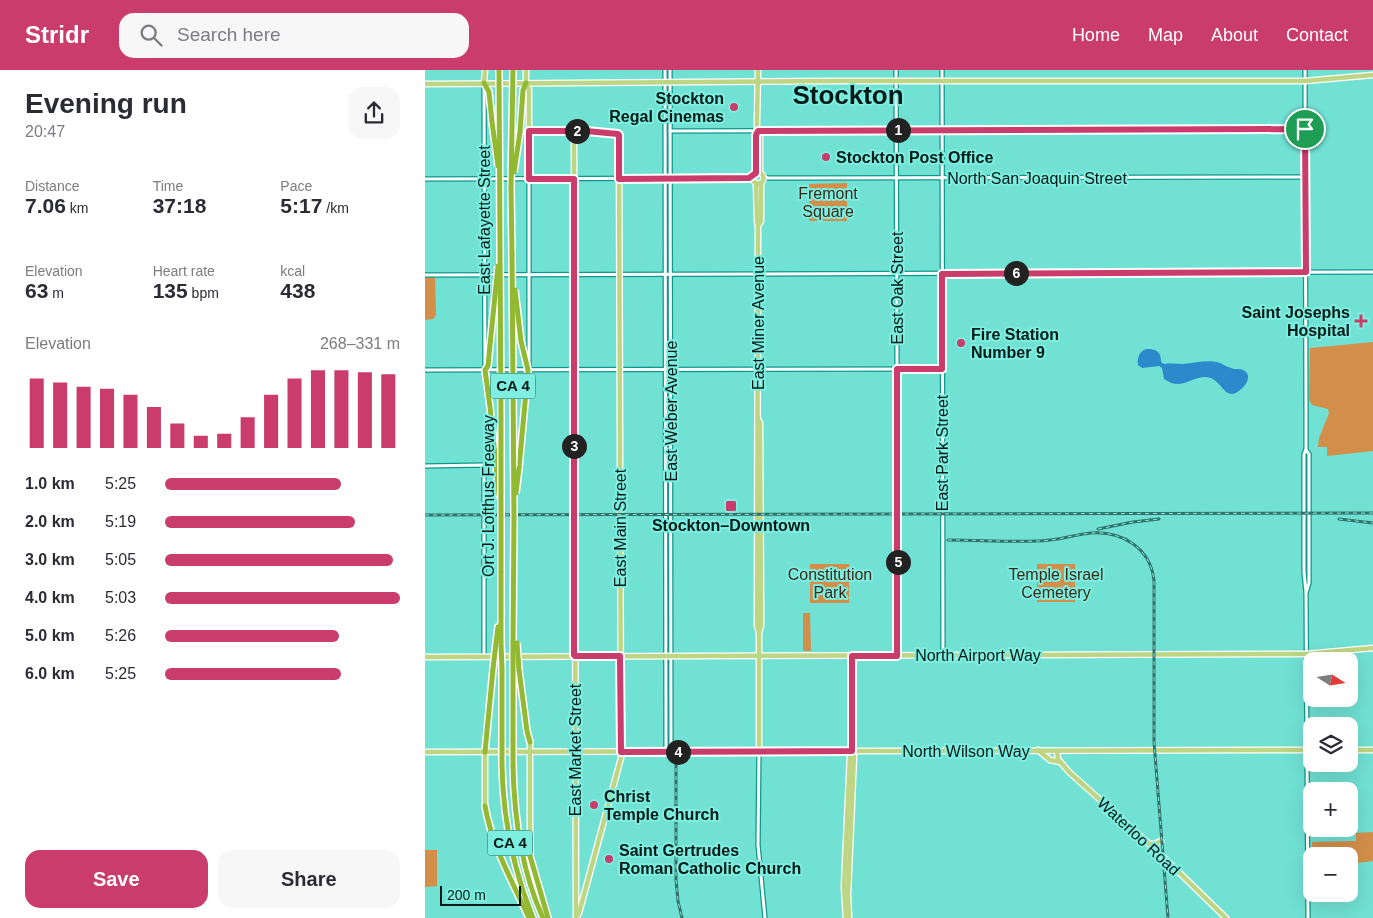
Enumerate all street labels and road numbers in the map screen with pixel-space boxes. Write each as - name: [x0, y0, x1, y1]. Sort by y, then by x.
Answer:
- street label: East Lafayette Street: [476, 145, 493, 295]
- street label: North San Joaquin Street: [947, 170, 1127, 187]
- street label: East Oak Street: [889, 231, 906, 344]
- street label: East Miner Avenue: [750, 256, 767, 390]
- street label: East Weber Avenue: [663, 340, 680, 481]
- road number: CA 4: [491, 374, 535, 398]
- street label: East Park Street: [934, 394, 951, 511]
- street label: Ort J. Lofthus Freeway: [480, 415, 497, 577]
- street label: East Main Street: [612, 468, 629, 587]
- street label: North Airport Way: [915, 647, 1041, 664]
- street label: East Market Street: [567, 683, 584, 816]
- street label: North Wilson Way: [902, 743, 1030, 760]
- street label: Waterloo Road: [1094, 794, 1183, 879]
- road number: CA 4: [487, 830, 533, 856]

